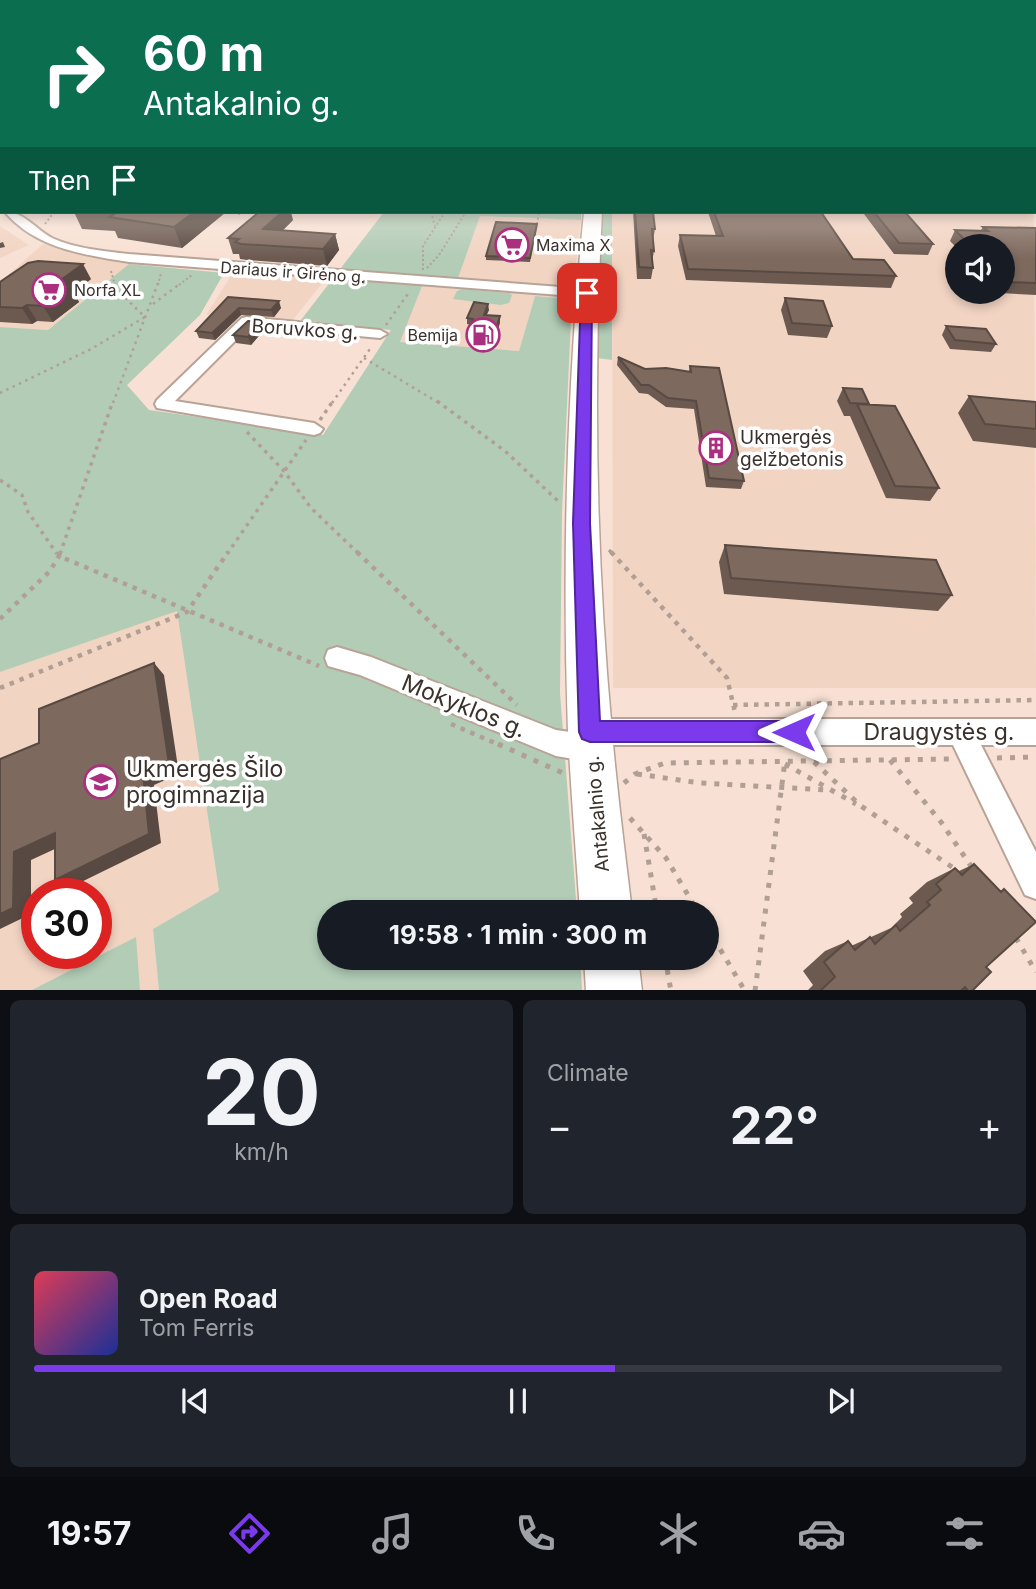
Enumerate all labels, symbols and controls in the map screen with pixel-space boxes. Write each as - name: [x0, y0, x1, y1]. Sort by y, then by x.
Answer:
- text: 60 m: [143, 24, 264, 83]
- icon: right: [28, 28, 119, 119]
- text: Antakalnio g.: [143, 84, 340, 123]
- icon: arrive: [105, 161, 143, 199]
- text: Then: [28, 165, 91, 196]
- supermarket icon: Maxima X: [493, 226, 531, 264]
- map controls: [945, 234, 1015, 304]
- button: sound: [945, 234, 1015, 304]
- place label: Maxima X: [536, 235, 611, 255]
- street label: Dariaus ir Girėno g.: [220, 257, 366, 287]
- pin: [557, 263, 617, 323]
- supermarket icon: Norfa XL: [30, 271, 68, 309]
- icon: arrive: [568, 274, 606, 312]
- place label: Norfa XL: [74, 280, 141, 300]
- street label: Boruvkos g.: [251, 314, 359, 345]
- fuel station icon: Bemija: [464, 316, 502, 354]
- place label: Bemija: [407, 325, 458, 345]
- place label: Ukmergės gelžbetonis: [740, 426, 844, 471]
- building icon: Ukmergės gelžbetonis: [697, 429, 735, 467]
- street label: Mokyklos g.: [398, 668, 530, 744]
- position arrow: [757, 695, 831, 769]
- street label: Draugystės g.: [864, 718, 1015, 746]
- place label: Ukmergės Šilo progimnazija: [126, 755, 283, 809]
- street label: Antakalnio g.: [581, 755, 614, 873]
- school or university icon: Ukmergės Šilo progimnazija: [82, 763, 120, 801]
- speed limit sign: 30: [21, 878, 112, 969]
- text: 19:58 · 1 min · 300 m: [389, 919, 647, 950]
- text: 20: [202, 1037, 321, 1147]
- text: Climate: [547, 1059, 629, 1087]
- text: 22°: [730, 1094, 819, 1157]
- text: −: [547, 1103, 572, 1149]
- text: +: [977, 1103, 1002, 1149]
- text: km/h: [234, 1138, 289, 1166]
- text: Open Road: [139, 1283, 278, 1314]
- text: Tom Ferris: [139, 1314, 254, 1342]
- icon: previous: [176, 1382, 214, 1420]
- icon: pause: [499, 1382, 537, 1420]
- icon: next: [822, 1382, 860, 1420]
- icon: directions: [225, 1509, 274, 1558]
- icon: music: [368, 1509, 417, 1558]
- icon: phone: [511, 1509, 560, 1558]
- icon: climate: [654, 1509, 703, 1558]
- icon: car: [797, 1509, 846, 1558]
- icon: filters: [940, 1509, 989, 1558]
- text: 19:57: [47, 1514, 131, 1553]

